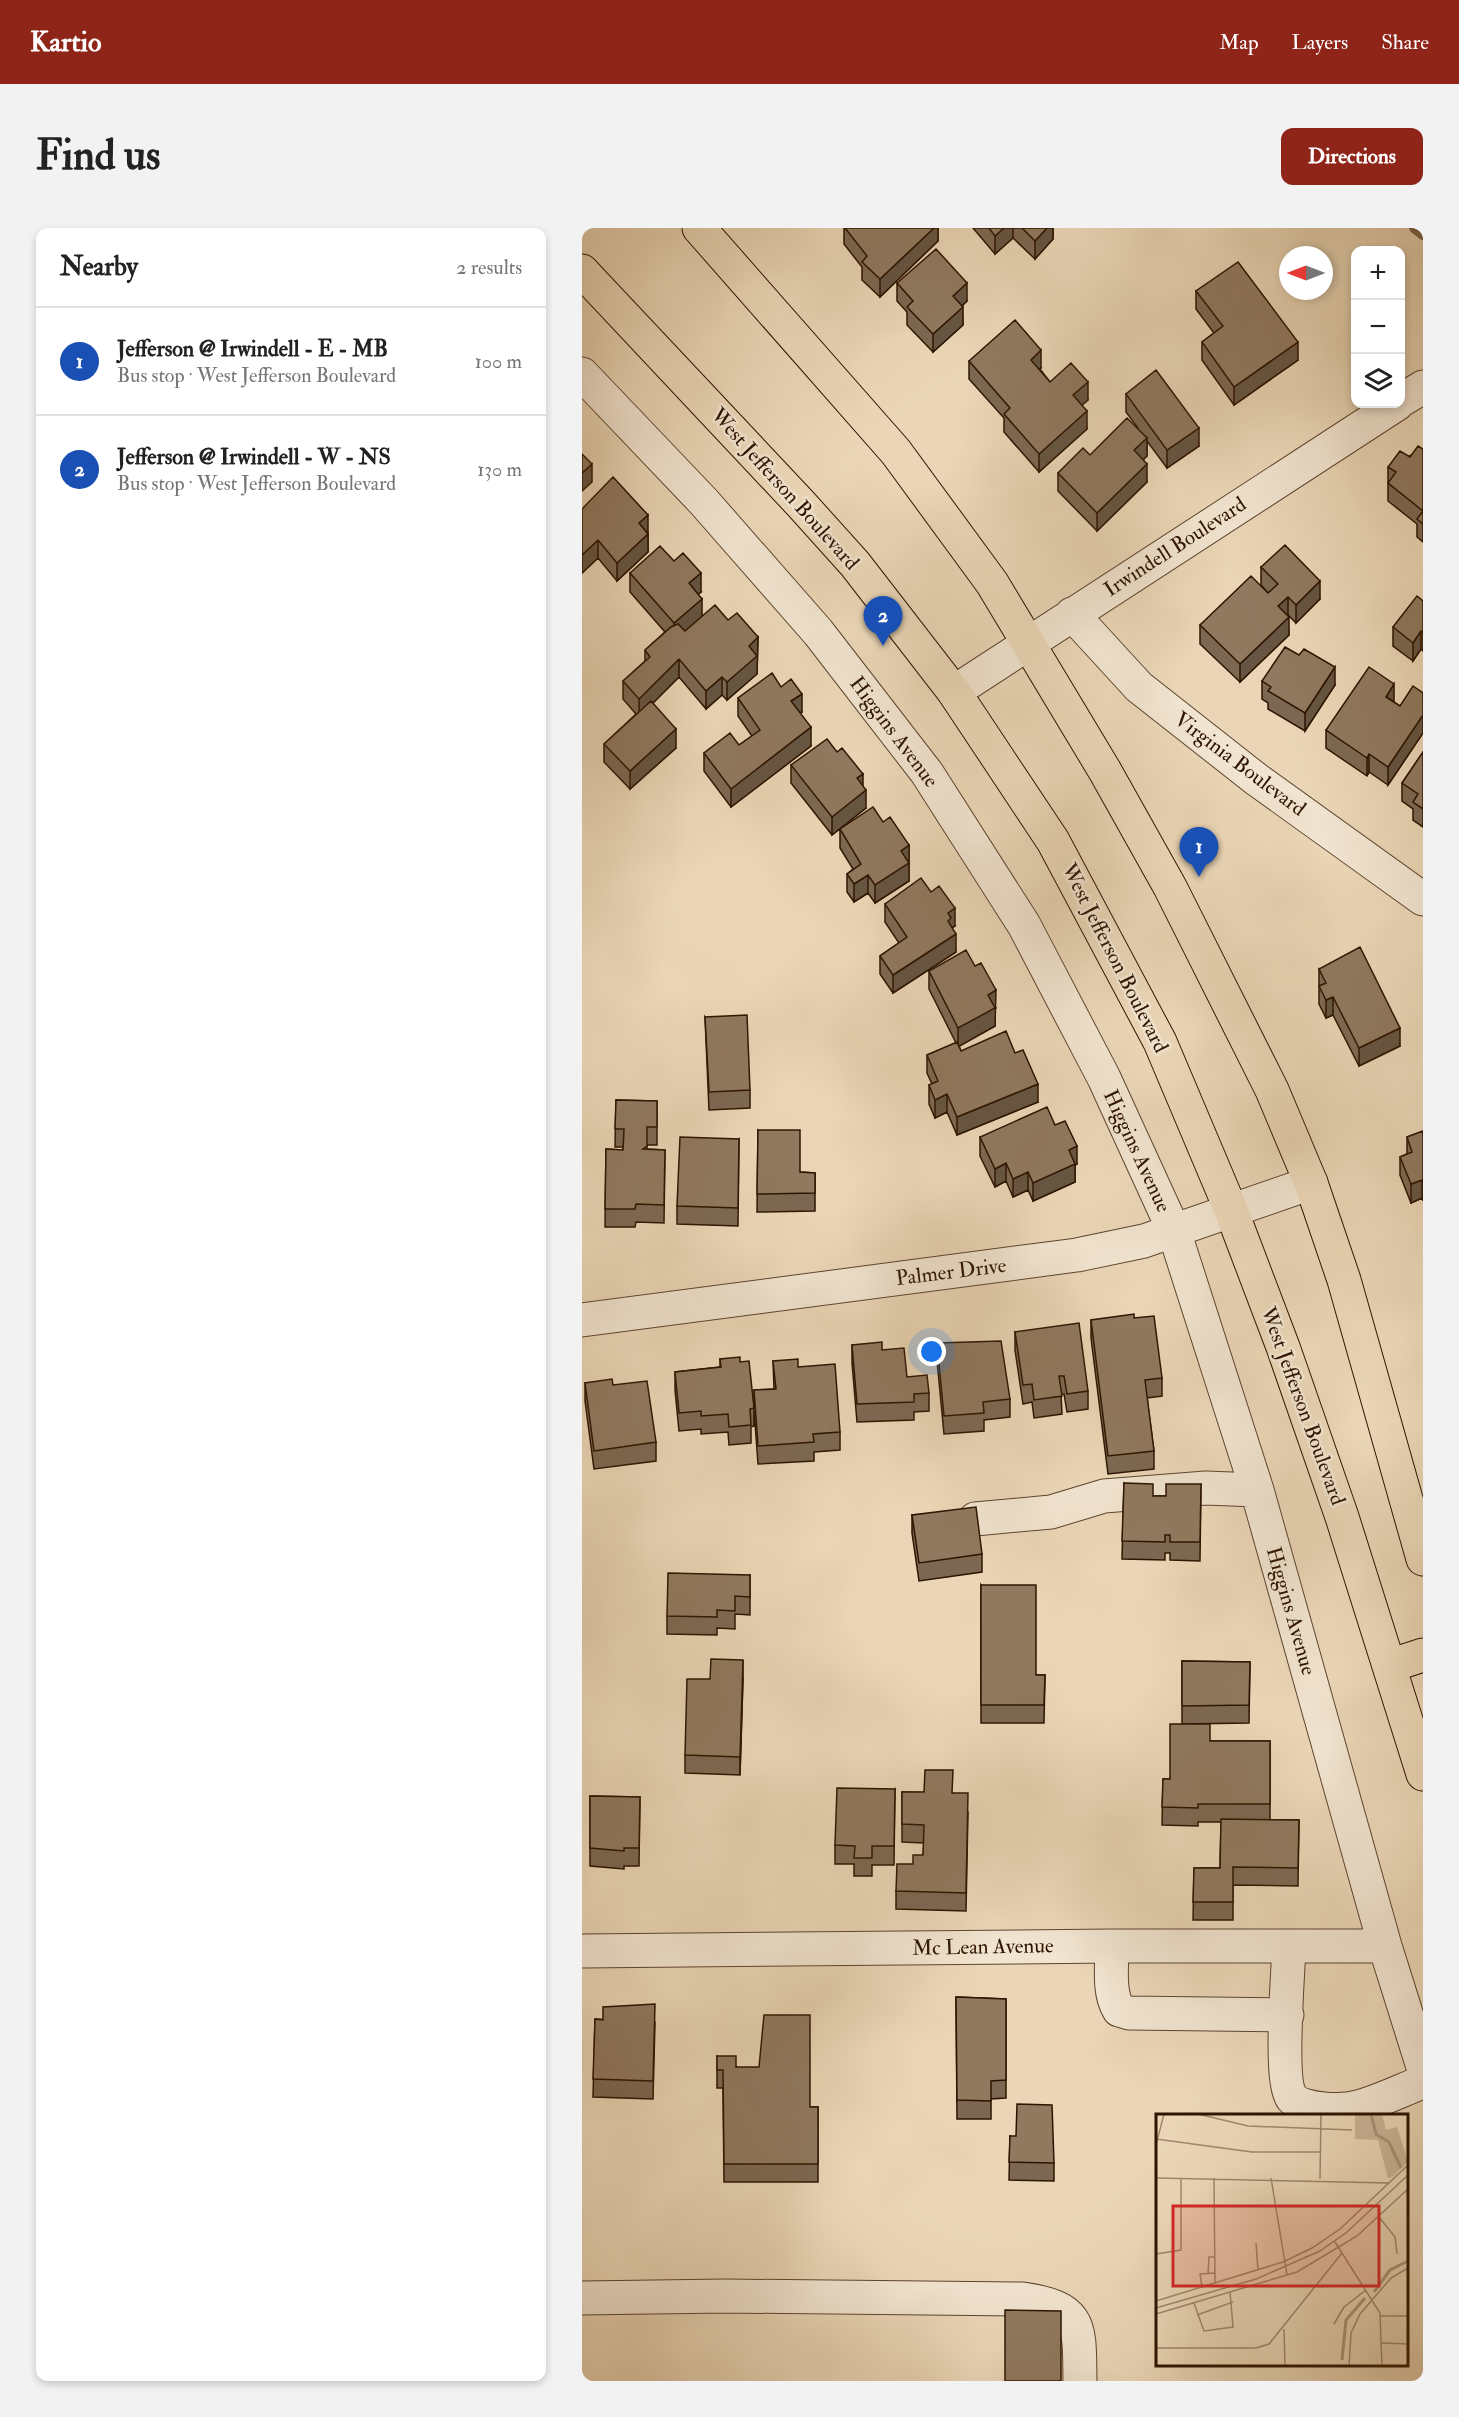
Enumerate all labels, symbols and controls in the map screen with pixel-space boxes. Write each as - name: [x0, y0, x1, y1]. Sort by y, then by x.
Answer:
- text: Kartio: [30, 25, 101, 60]
- text: Map: [1219, 29, 1259, 56]
- text: Layers: [1292, 29, 1348, 56]
- text: Share: [1381, 29, 1429, 56]
- button: Directions: [1281, 128, 1423, 185]
- text: Find us: [36, 130, 160, 182]
- north arrow: [1279, 246, 1333, 300]
- map controls: [1351, 246, 1405, 408]
- button: +: [1351, 246, 1405, 300]
- text: Nearby: [60, 251, 138, 283]
- text: 2 results: [456, 255, 522, 280]
- button: −: [1351, 300, 1405, 354]
- text: Jefferson @ Irwindell - E - MB: [117, 335, 388, 363]
- text: 1: [76, 349, 83, 374]
- text: 100 m: [475, 349, 522, 374]
- button: layers: [1351, 354, 1405, 408]
- text: Bus stop · West Jefferson Boulevard: [117, 363, 396, 388]
- street label: West Jefferson Boulevard: [704, 401, 865, 576]
- text: Jefferson @ Irwindell - W - NS: [117, 443, 391, 471]
- text: 2: [74, 457, 85, 482]
- text: 130 m: [477, 457, 522, 482]
- text: Bus stop · West Jefferson Boulevard: [117, 471, 396, 496]
- street label: Irwindell Boulevard: [1099, 491, 1252, 603]
- pin: 2: [864, 596, 902, 646]
- street label: Higgins Avenue: [843, 671, 945, 793]
- street label: Virginia Boulevard: [1169, 706, 1312, 823]
- pin: 1: [1180, 828, 1218, 877]
- street label: West Jefferson Boulevard: [1055, 858, 1175, 1058]
- street label: Higgins Avenue: [1097, 1085, 1177, 1217]
- street label: Palmer Drive: [894, 1252, 1008, 1292]
- street label: West Jefferson Boulevard: [1254, 1302, 1352, 1510]
- your location: [917, 1337, 946, 1366]
- street label: Higgins Avenue: [1260, 1544, 1322, 1679]
- street label: Mc Lean Avenue: [912, 1932, 1054, 1962]
- inset map: [1156, 2114, 1408, 2366]

